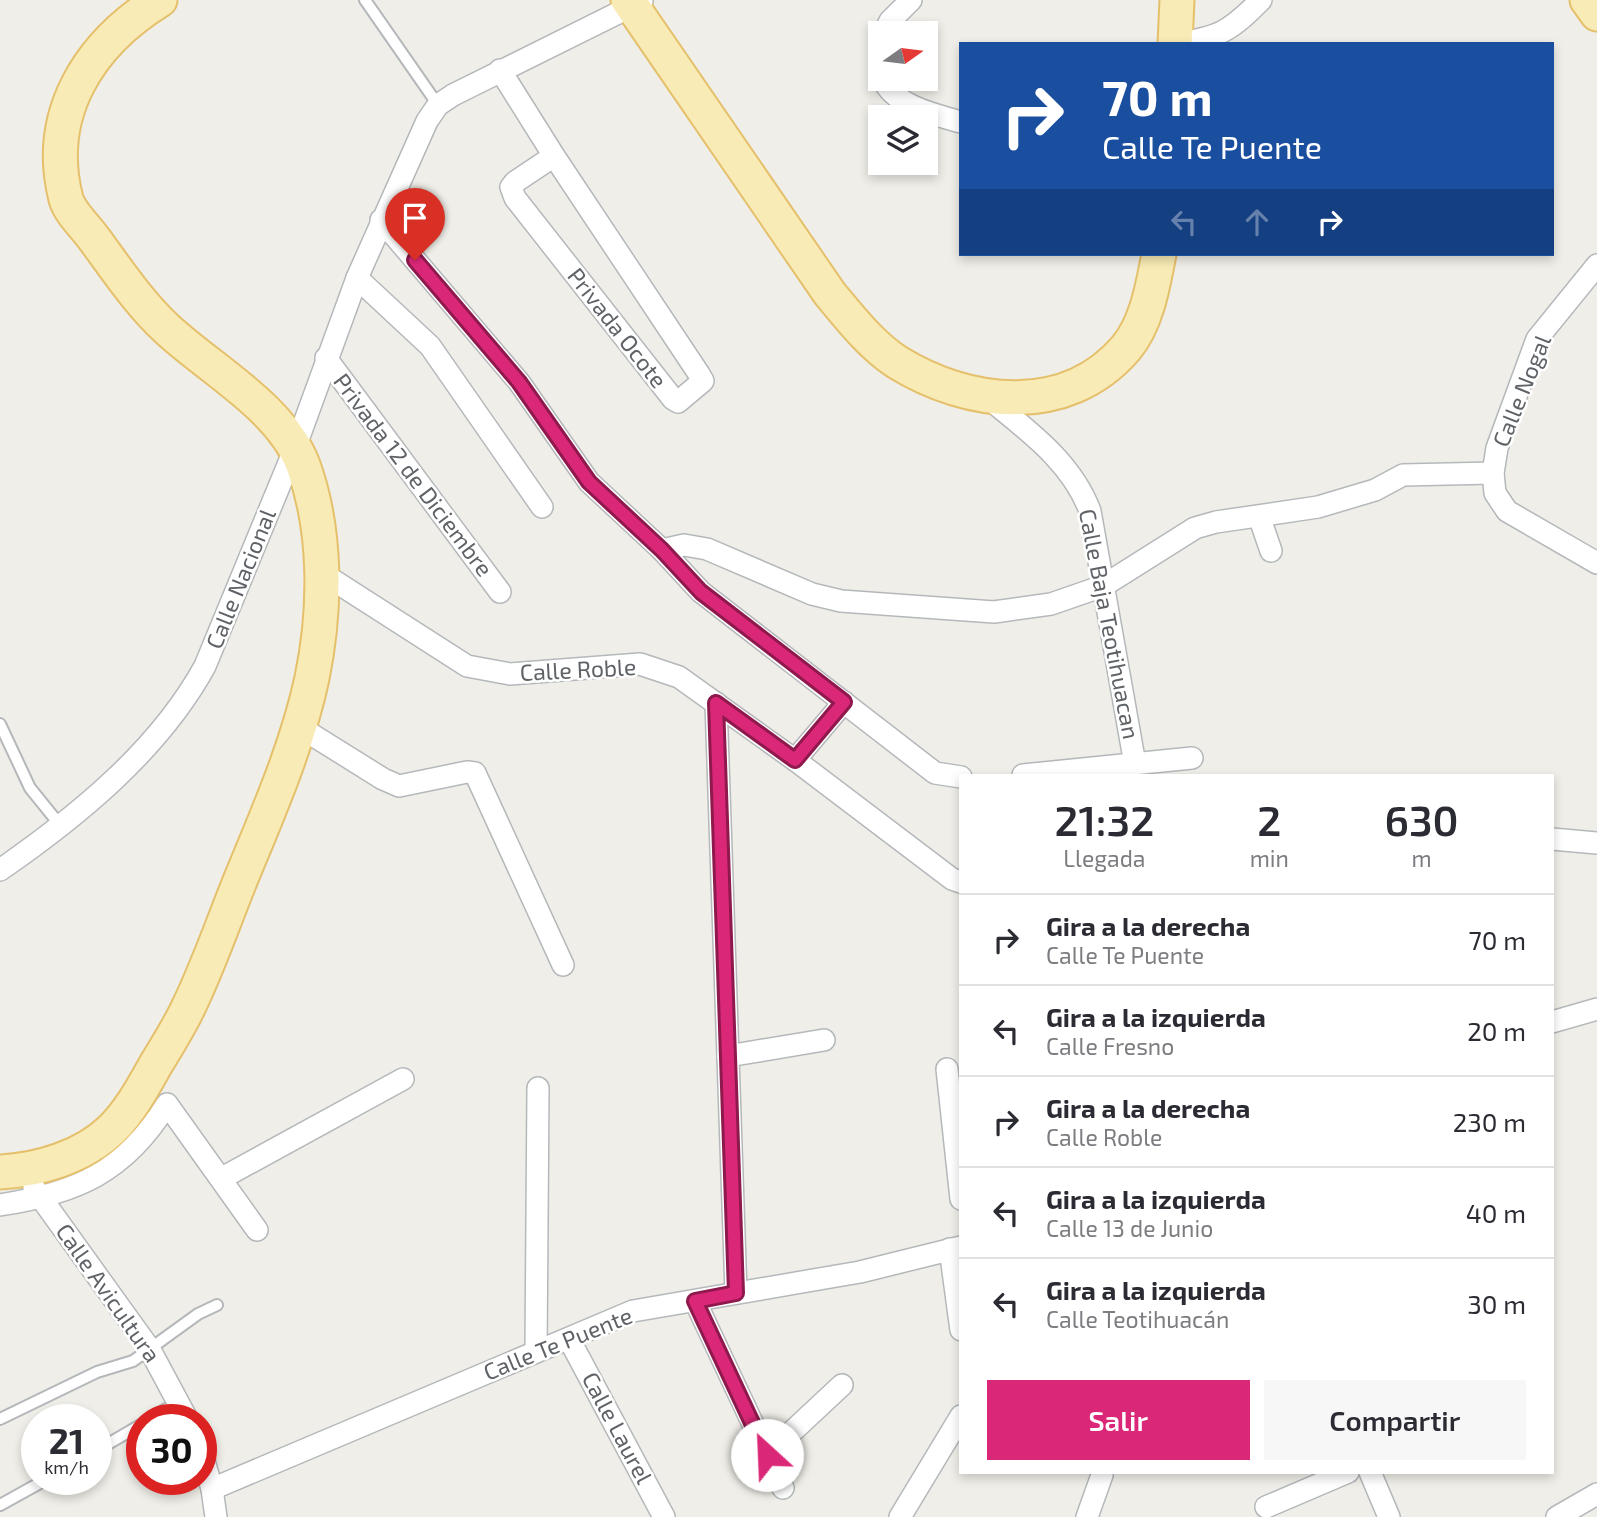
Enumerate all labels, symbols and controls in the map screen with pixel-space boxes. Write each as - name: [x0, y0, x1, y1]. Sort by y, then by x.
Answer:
- north arrow: [868, 21, 938, 91]
- map controls: [868, 21, 938, 175]
- text: 70 m: [1102, 67, 1213, 126]
- icon: right: [987, 70, 1078, 161]
- button: layers: [868, 105, 938, 175]
- text: Calle Te Puente: [1102, 127, 1322, 165]
- pin: [385, 188, 445, 260]
- icon: arrive: [396, 199, 434, 237]
- icon: left: [1165, 203, 1203, 241]
- icon: ahead: [1238, 203, 1276, 241]
- icon: right: [1311, 203, 1349, 241]
- street label: Privada Ocote: [562, 262, 673, 393]
- street label: Calle Nogal: [1486, 330, 1556, 451]
- street label: Privada 12 de Diciembre: [328, 367, 499, 581]
- street label: Calle Nacional: [199, 504, 281, 653]
- street label: Calle Baja Teotihuacan: [1074, 506, 1146, 741]
- street label: Calle Roble: [519, 652, 637, 686]
- text: 21:32: [1055, 794, 1154, 844]
- text: 2: [1257, 794, 1281, 844]
- text: 630: [1384, 794, 1458, 844]
- text: Llegada: [1063, 844, 1145, 872]
- text: min: [1250, 844, 1289, 872]
- text: m: [1411, 844, 1432, 872]
- text: Gira a la derecha: [1046, 910, 1250, 941]
- icon: right: [987, 921, 1025, 959]
- text: 70 m: [1468, 924, 1526, 955]
- text: Calle Te Puente: [1046, 941, 1204, 969]
- text: Gira a la izquierda: [1046, 1001, 1266, 1032]
- icon: left: [987, 1012, 1025, 1050]
- text: 20 m: [1467, 1015, 1526, 1046]
- text: Calle Fresno: [1046, 1032, 1174, 1060]
- text: Gira a la derecha: [1046, 1092, 1250, 1123]
- icon: right: [987, 1103, 1025, 1141]
- text: 230 m: [1453, 1106, 1526, 1137]
- text: Calle Roble: [1046, 1123, 1162, 1151]
- text: Gira a la izquierda: [1046, 1183, 1266, 1214]
- icon: left: [987, 1194, 1025, 1232]
- text: 40 m: [1466, 1197, 1526, 1228]
- text: Calle 13 de Junio: [1046, 1214, 1213, 1242]
- street label: Calle Avicultura: [51, 1218, 167, 1367]
- text: Gira a la izquierda: [1046, 1274, 1266, 1305]
- icon: left: [987, 1285, 1025, 1323]
- text: 30 m: [1467, 1288, 1526, 1319]
- street label: Calle Te Puente: [479, 1300, 636, 1386]
- text: Calle Teotihuacán: [1046, 1305, 1229, 1333]
- street label: Calle Laurel: [577, 1367, 659, 1488]
- button: Salir: [987, 1380, 1250, 1460]
- button: Compartir: [1264, 1380, 1526, 1460]
- speed limit sign: 30: [126, 1404, 217, 1495]
- position arrow: [730, 1418, 804, 1492]
- text: 21: [49, 1419, 84, 1461]
- text: km/h: [44, 1456, 89, 1478]

